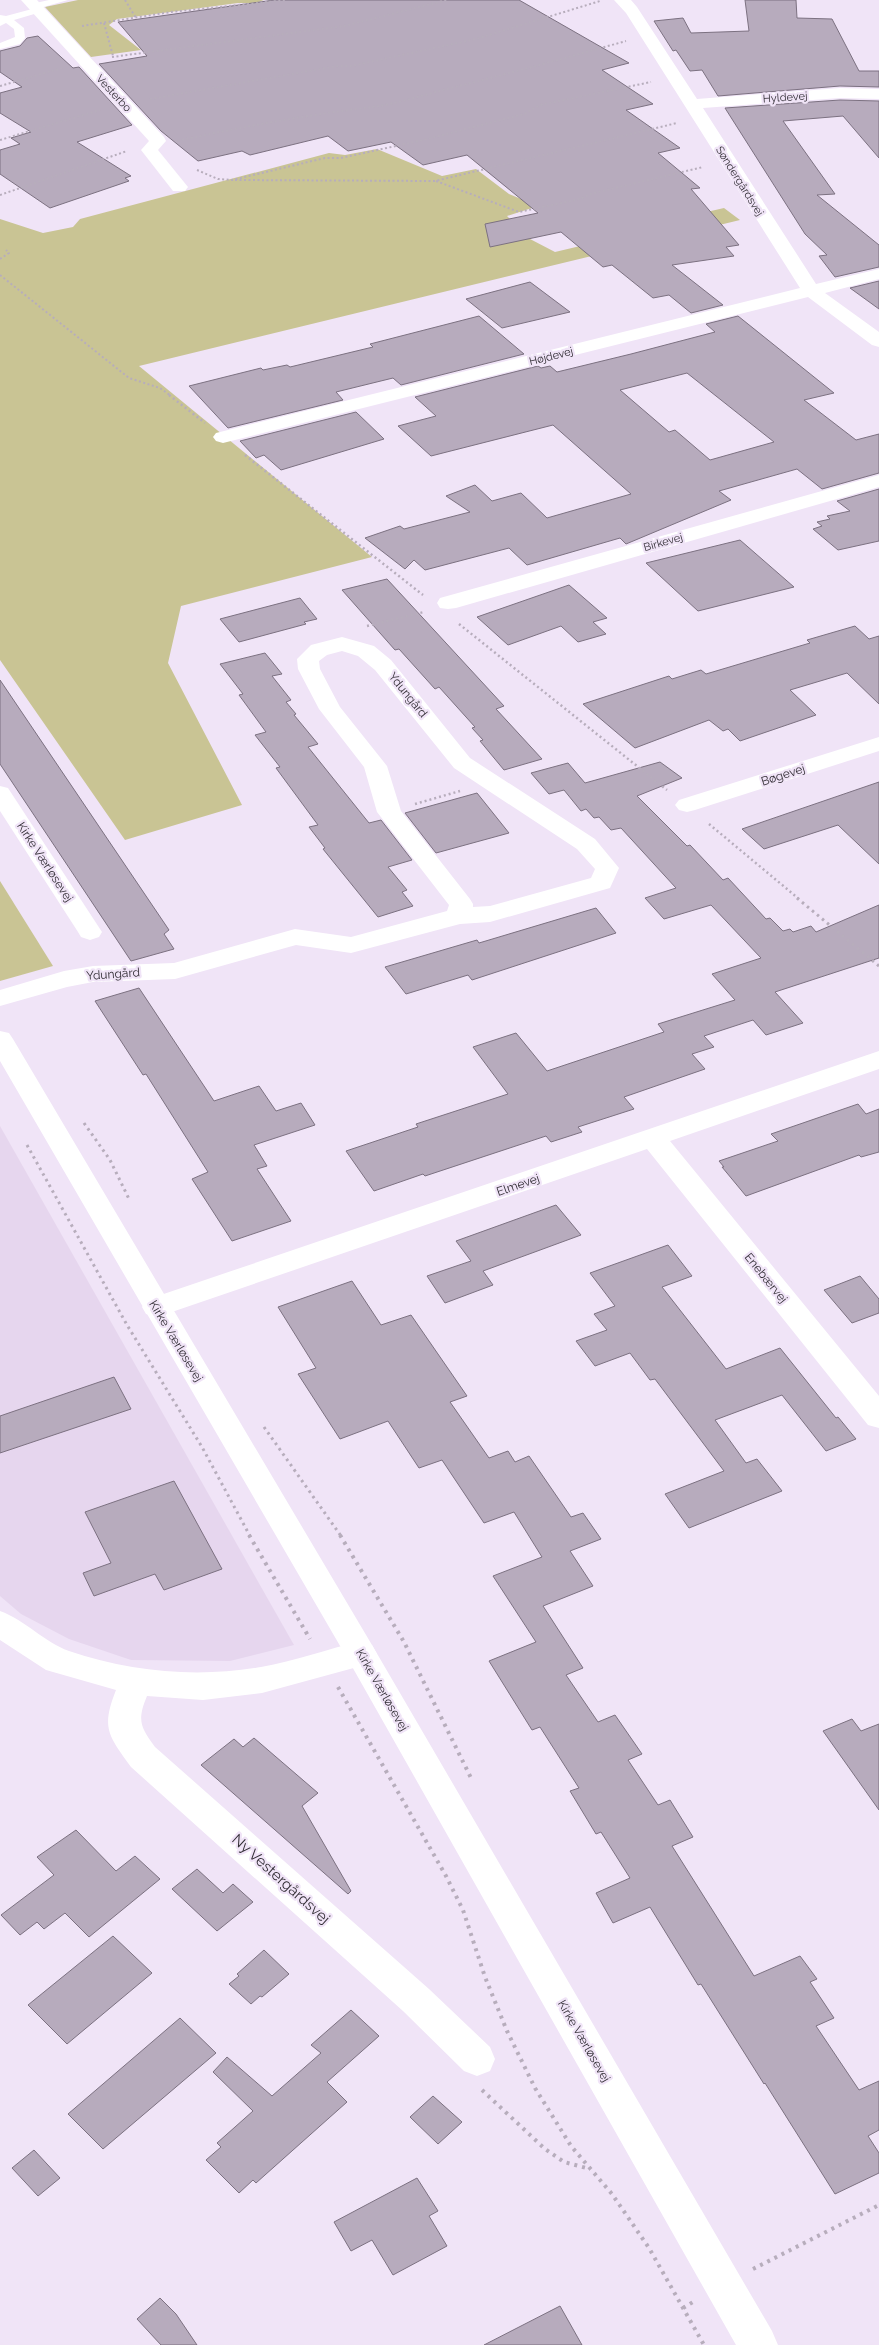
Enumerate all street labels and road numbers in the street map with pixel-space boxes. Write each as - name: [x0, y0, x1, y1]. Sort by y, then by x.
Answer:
- street label: Vesterbo: [93, 72, 134, 115]
- street label: Hyldevej: [762, 89, 808, 106]
- street label: Søndergårdsvej: [713, 144, 766, 219]
- street label: Højdevej: [528, 345, 574, 368]
- street label: Birkevej: [642, 531, 684, 554]
- street label: Ydungård: [386, 670, 430, 720]
- street label: Bøgevej: [759, 761, 807, 789]
- street label: Kirke Værløsevej: [14, 820, 76, 904]
- street label: Ydungård: [86, 965, 140, 983]
- street label: Elmevej: [495, 1171, 541, 1199]
- street label: Enebærvej: [742, 1250, 790, 1306]
- street label: Kirke Værløsevej: [146, 1298, 206, 1384]
- street label: Kirke Værløsevej: [353, 1647, 411, 1733]
- street label: Ny Vestergårdsvej: [228, 1830, 334, 1928]
- street label: Kirke Værløsevej: [555, 1998, 613, 2084]

